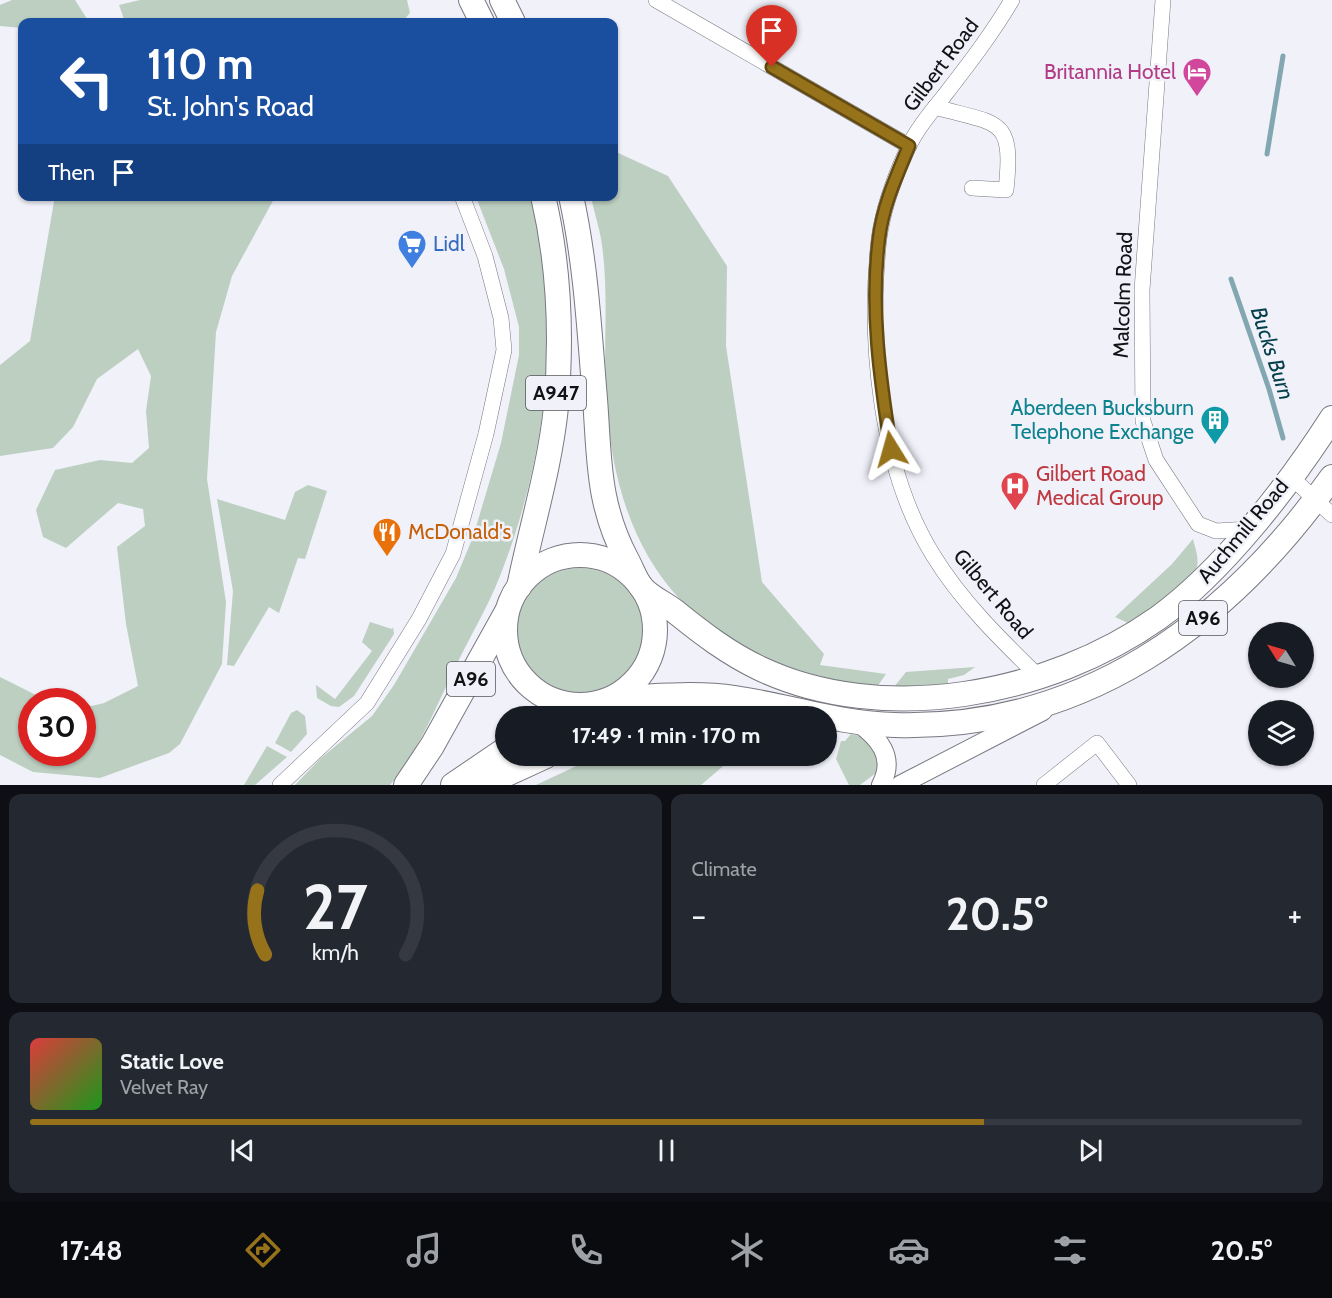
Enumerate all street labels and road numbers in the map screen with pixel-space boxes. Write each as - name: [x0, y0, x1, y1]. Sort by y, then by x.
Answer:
- street label: Gilbert Road: [898, 13, 984, 116]
- street label: Malcolm Road: [1108, 231, 1137, 359]
- road number: A947: [526, 376, 586, 410]
- street label: Auchmill Road: [1192, 474, 1293, 588]
- street label: Gilbert Road: [949, 544, 1038, 644]
- road number: A96: [1179, 601, 1227, 635]
- road number: A96: [447, 662, 495, 696]

